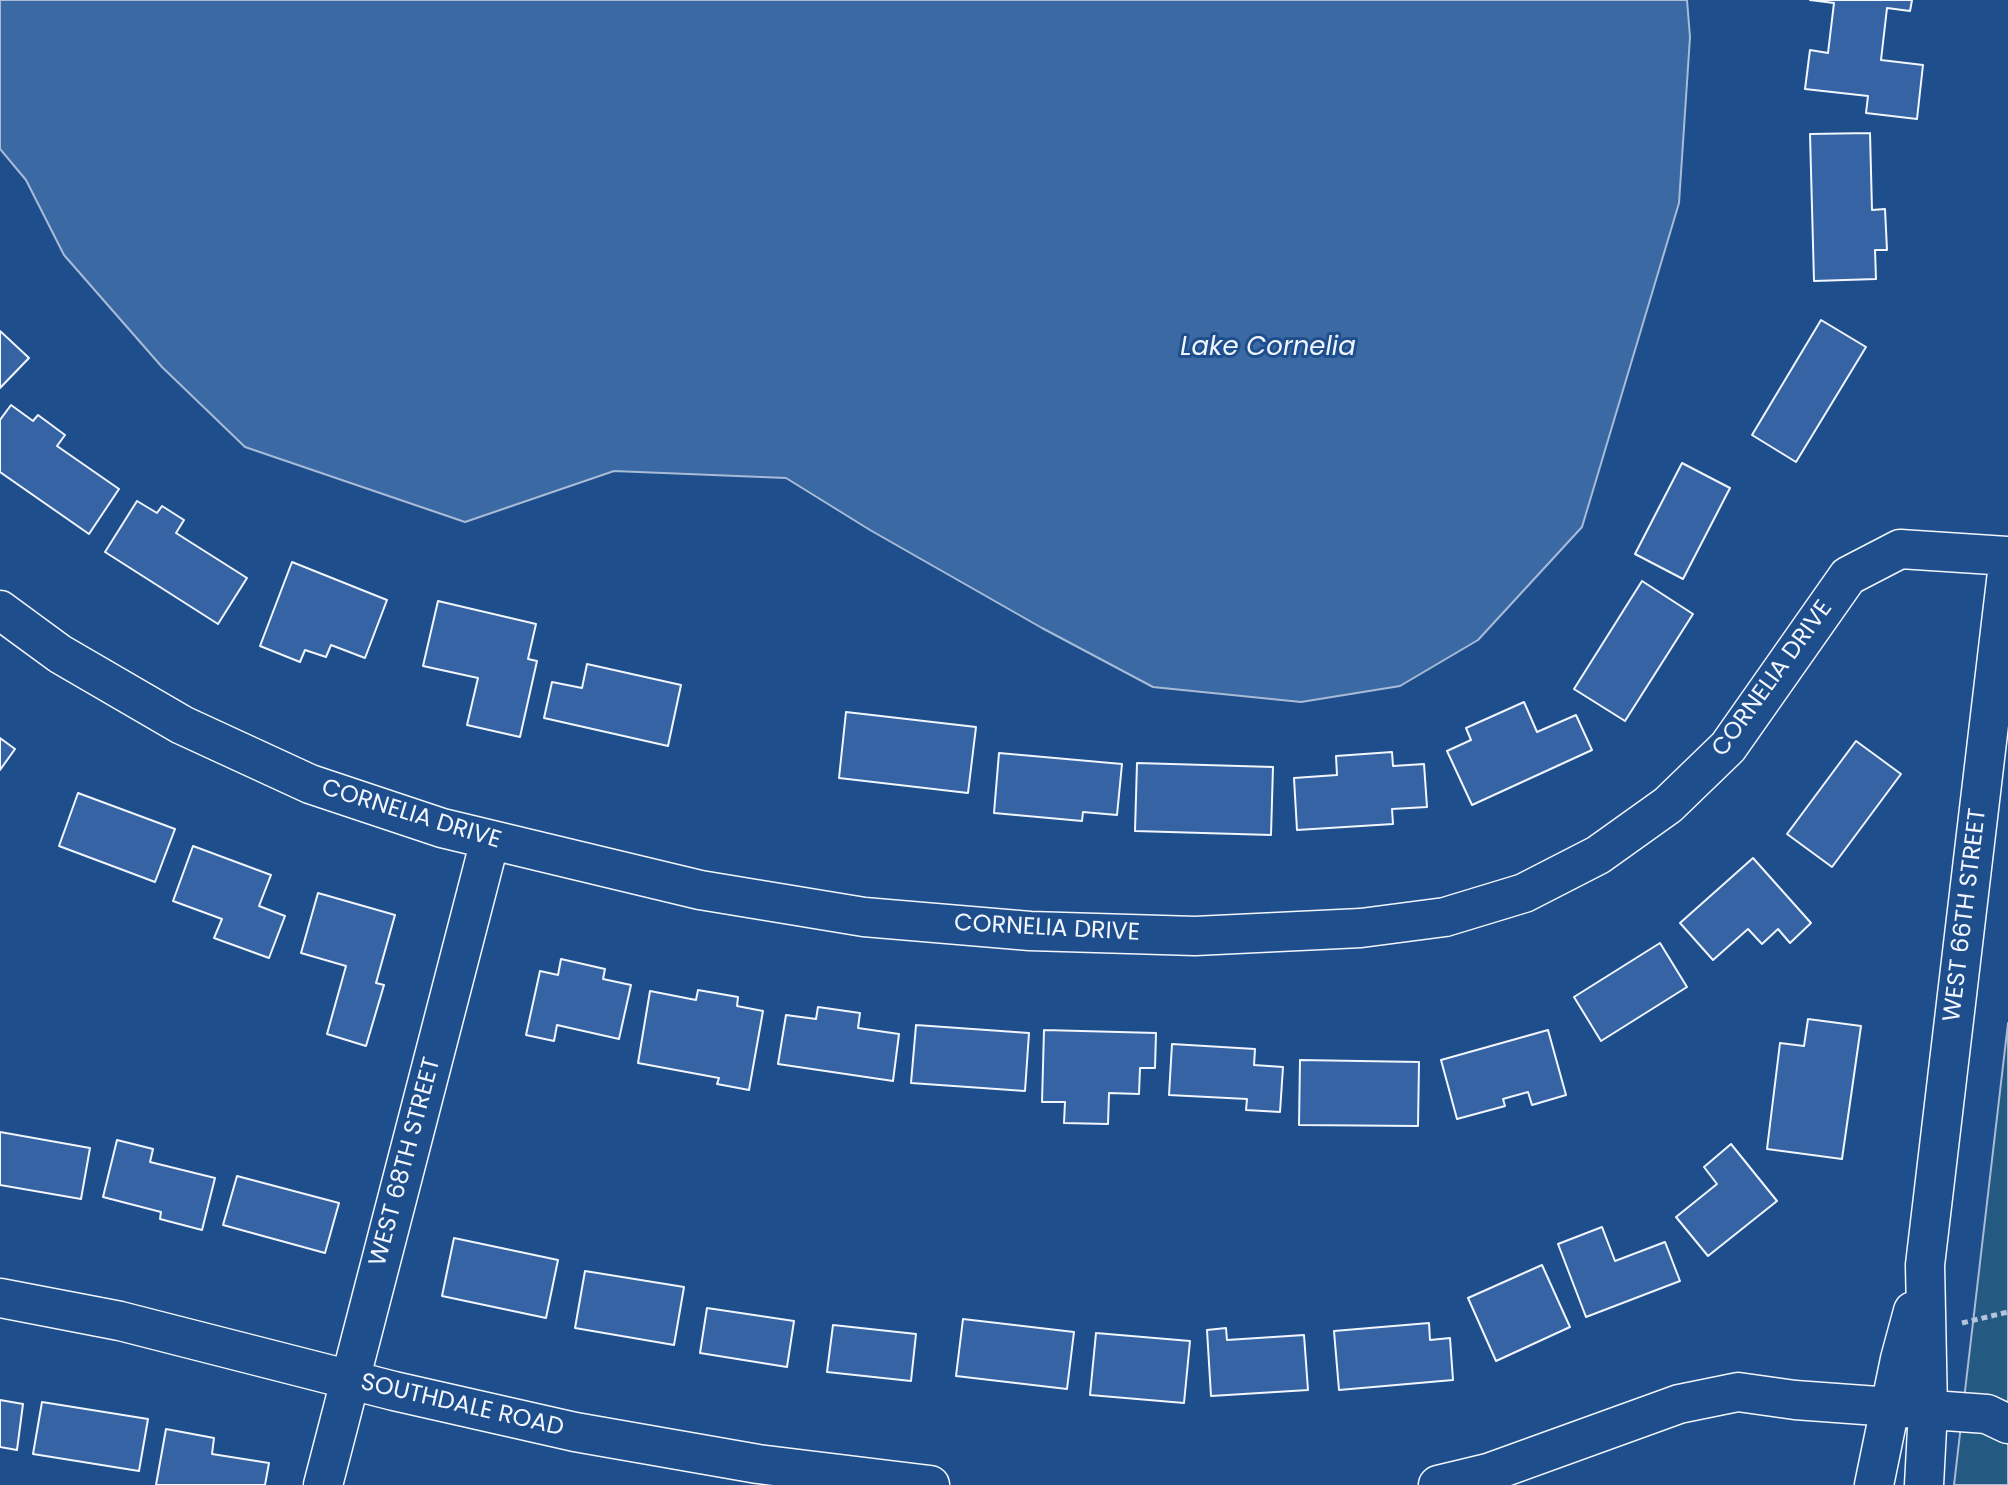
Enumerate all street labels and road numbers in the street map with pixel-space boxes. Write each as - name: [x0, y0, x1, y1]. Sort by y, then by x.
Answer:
- street label: CORNELIA DRIVE: [1707, 595, 1839, 763]
- street label: CORNELIA DRIVE: [318, 774, 504, 856]
- street label: WEST 66TH STREET: [1939, 807, 1993, 1023]
- street label: CORNELIA DRIVE: [953, 910, 1141, 948]
- street label: WEST 68TH STREET: [364, 1054, 448, 1270]
- street label: SOUTHDALE ROAD: [358, 1369, 566, 1443]

